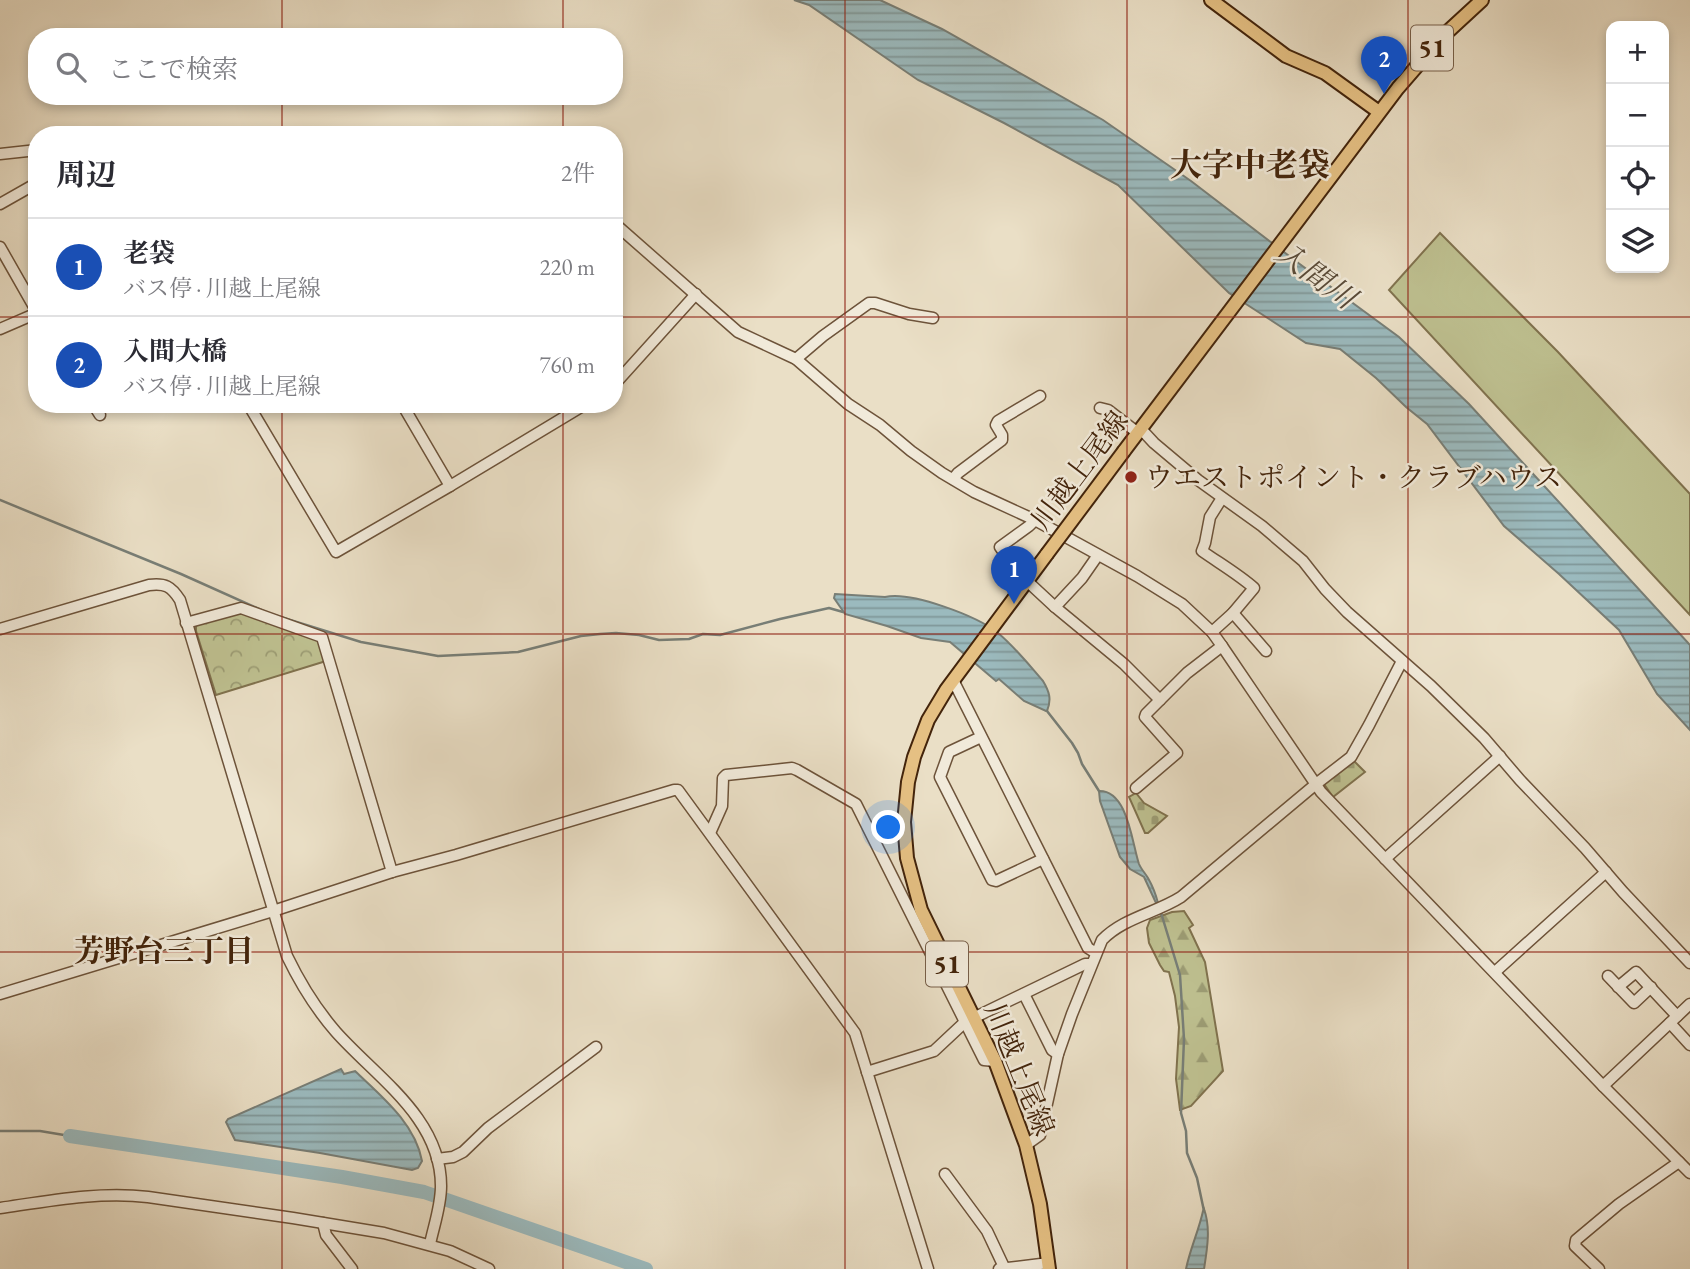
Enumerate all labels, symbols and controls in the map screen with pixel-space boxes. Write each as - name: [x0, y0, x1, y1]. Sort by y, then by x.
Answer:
- map controls: [1606, 21, 1669, 273]
- button: +: [1606, 21, 1669, 84]
- road number: 51: [1411, 25, 1453, 70]
- search box: [28, 28, 623, 105]
- pin: 2: [1361, 36, 1407, 94]
- icon: search: [52, 48, 90, 86]
- text: ここで検索: [108, 52, 238, 86]
- button: −: [1606, 84, 1669, 147]
- district label: 大字中老袋: [1170, 144, 1330, 186]
- button: locate: [1606, 147, 1669, 210]
- text: 周辺: [56, 155, 116, 194]
- text: 2件: [561, 158, 595, 188]
- button: layers: [1606, 210, 1669, 273]
- water label: 入間川: [1268, 233, 1366, 319]
- text: 老袋: [123, 236, 175, 270]
- text: 1: [73, 252, 85, 282]
- text: 220 m: [539, 252, 595, 282]
- text: バス停 · 川越上尾線: [123, 273, 321, 303]
- text: 入間大橋: [123, 334, 227, 368]
- text: 2: [73, 350, 85, 380]
- text: 760 m: [539, 350, 595, 380]
- text: バス停 · 川越上尾線: [123, 371, 321, 401]
- street label: 川越上尾線: [1022, 403, 1136, 537]
- place label: ウエストポイント・クラブハウス: [1145, 459, 1562, 495]
- marker: ウエストポイント・クラブハウス: [1123, 469, 1139, 485]
- pin: 1: [991, 546, 1037, 604]
- your location: [871, 810, 905, 844]
- district label: 芳野台三丁目: [74, 931, 254, 970]
- road number: 51: [926, 942, 968, 987]
- street label: 川越上尾線: [977, 997, 1063, 1141]

